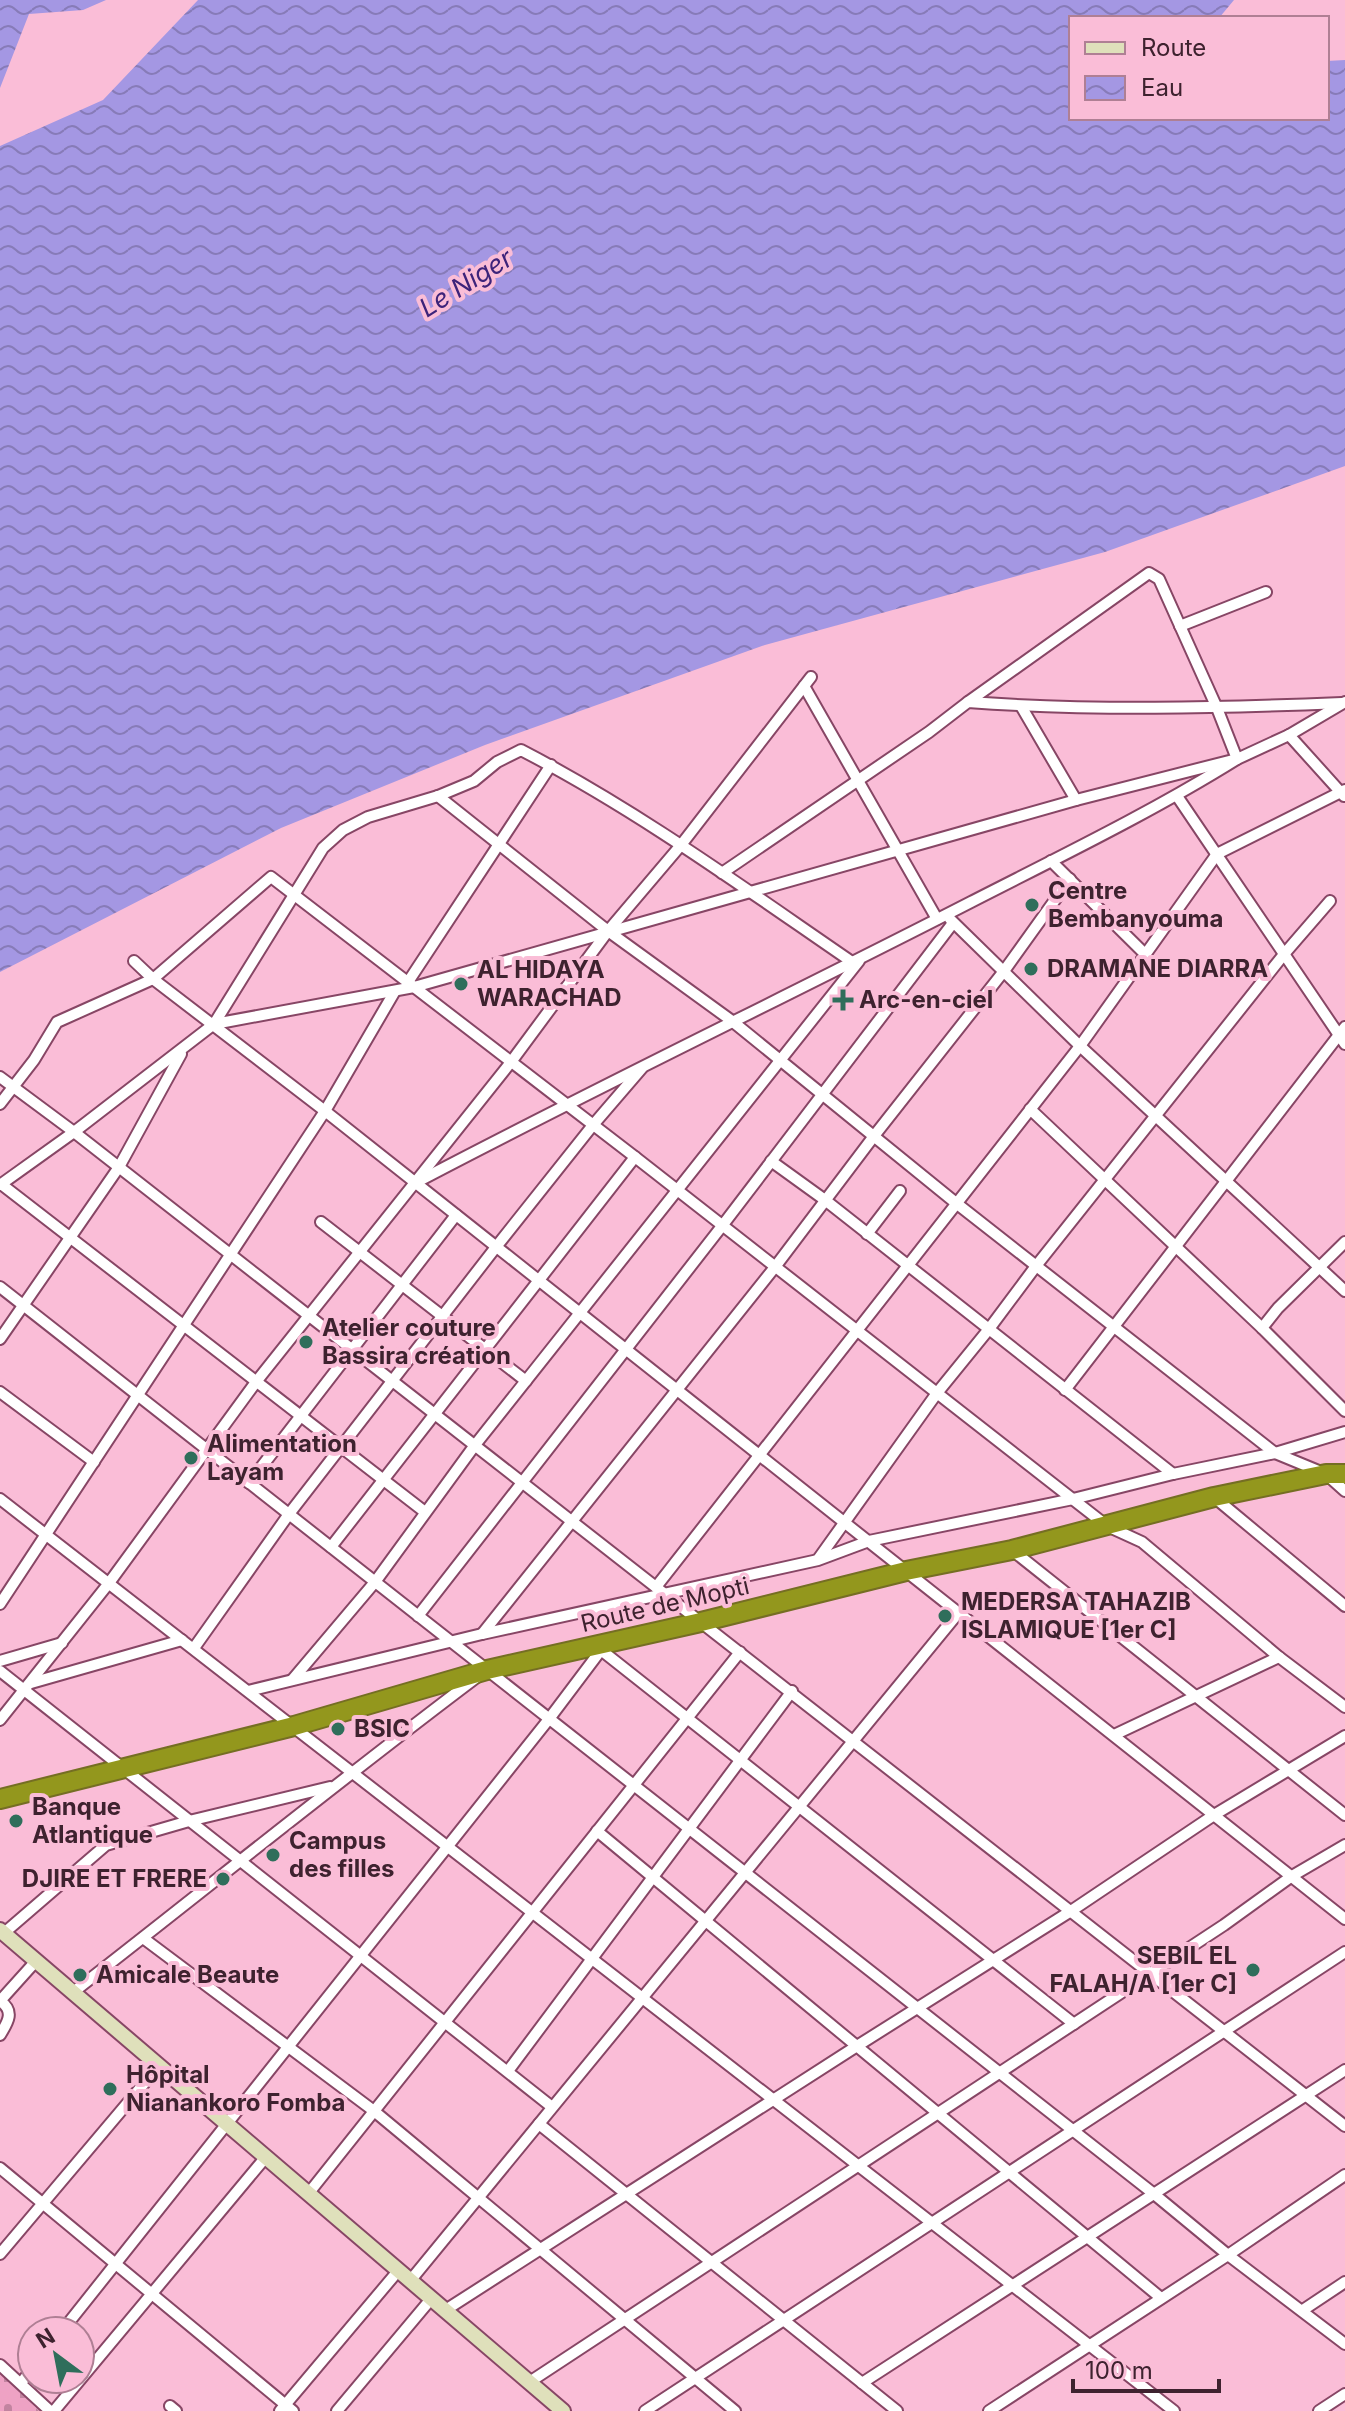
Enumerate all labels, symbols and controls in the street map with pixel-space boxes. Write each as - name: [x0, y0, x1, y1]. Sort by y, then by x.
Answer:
- legend: [1069, 16, 1329, 120]
- text: Route: [1141, 33, 1206, 62]
- text: Eau: [1141, 73, 1183, 102]
- water label: Le Niger: [414, 241, 519, 323]
- place label: Centre Bembanyouma: [1048, 876, 1223, 933]
- marker: Centre Bembanyouma: [1023, 896, 1041, 914]
- place label: DRAMANE DIARRA: [1047, 954, 1268, 983]
- place label: AL HIDAYA WARACHAD: [477, 955, 622, 1012]
- marker: DRAMANE DIARRA: [1022, 960, 1040, 978]
- marker: AL HIDAYA WARACHAD: [452, 975, 470, 993]
- place label: Arc-en-ciel: [859, 985, 993, 1014]
- marker: Arc-en-ciel: [834, 991, 852, 1009]
- place label: Atelier couture Bassira création: [322, 1313, 511, 1370]
- marker: Atelier couture Bassira création: [297, 1333, 315, 1351]
- place label: Alimentation Layam: [207, 1429, 357, 1486]
- marker: Alimentation Layam: [182, 1449, 200, 1467]
- street label: Route de Mopti: [578, 1571, 752, 1638]
- place label: MEDERSA TAHAZIB ISLAMIQUE [1er C]: [961, 1587, 1191, 1644]
- marker: MEDERSA TAHAZIB ISLAMIQUE [1er C]: [936, 1607, 954, 1625]
- place label: BSIC: [354, 1714, 410, 1743]
- marker: BSIC: [329, 1720, 347, 1738]
- place label: Banque Atlantique: [32, 1792, 153, 1849]
- marker: Banque Atlantique: [7, 1812, 25, 1830]
- place label: Campus des filles: [289, 1826, 395, 1883]
- marker: Campus des filles: [264, 1846, 282, 1864]
- place label: DJIRE ET FRERE: [22, 1864, 207, 1893]
- marker: DJIRE ET FRERE: [214, 1870, 232, 1888]
- place label: SEBIL EL FALAH/A [1er C]: [1049, 1941, 1237, 1998]
- place label: Amicale Beaute: [96, 1960, 279, 1989]
- marker: SEBIL EL FALAH/A [1er C]: [1244, 1961, 1262, 1979]
- marker: Amicale Beaute: [71, 1966, 89, 1984]
- place label: Hôpital Nianankoro Fomba: [126, 2060, 346, 2117]
- marker: Hôpital Nianankoro Fomba: [101, 2080, 119, 2098]
- north arrow: [16, 2315, 96, 2395]
- text: N: [31, 2323, 59, 2354]
- scale bar: [1073, 2343, 1219, 2393]
- text: 100 m: [1085, 2356, 1153, 2385]

